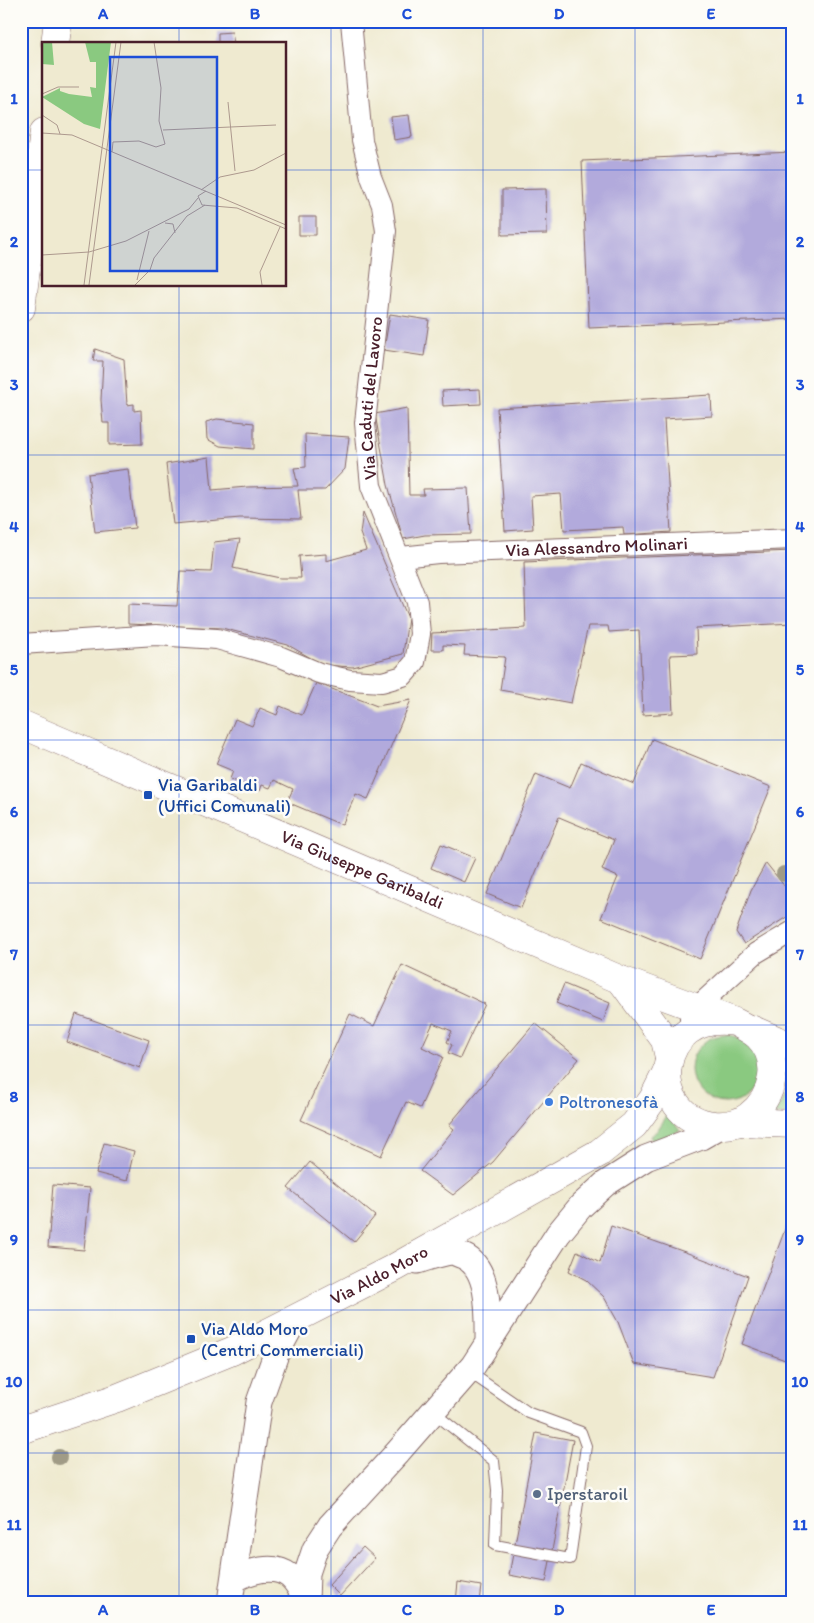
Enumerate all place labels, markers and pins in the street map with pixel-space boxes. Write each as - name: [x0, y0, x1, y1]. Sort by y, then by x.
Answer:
- place label: Via Garibaldi (Uffici Comunali): [158, 774, 291, 817]
- marker: Via Garibaldi (Uffici Comunali): [142, 789, 154, 801]
- place label: Poltronesofà: [559, 1091, 659, 1113]
- marker: Poltronesofà: [543, 1096, 555, 1108]
- place label: Via Aldo Moro (Centri Commerciali): [201, 1318, 364, 1361]
- marker: Via Aldo Moro (Centri Commerciali): [185, 1333, 197, 1345]
- place label: Iperstaroil: [547, 1483, 628, 1505]
- marker: Iperstaroil: [531, 1488, 543, 1500]

